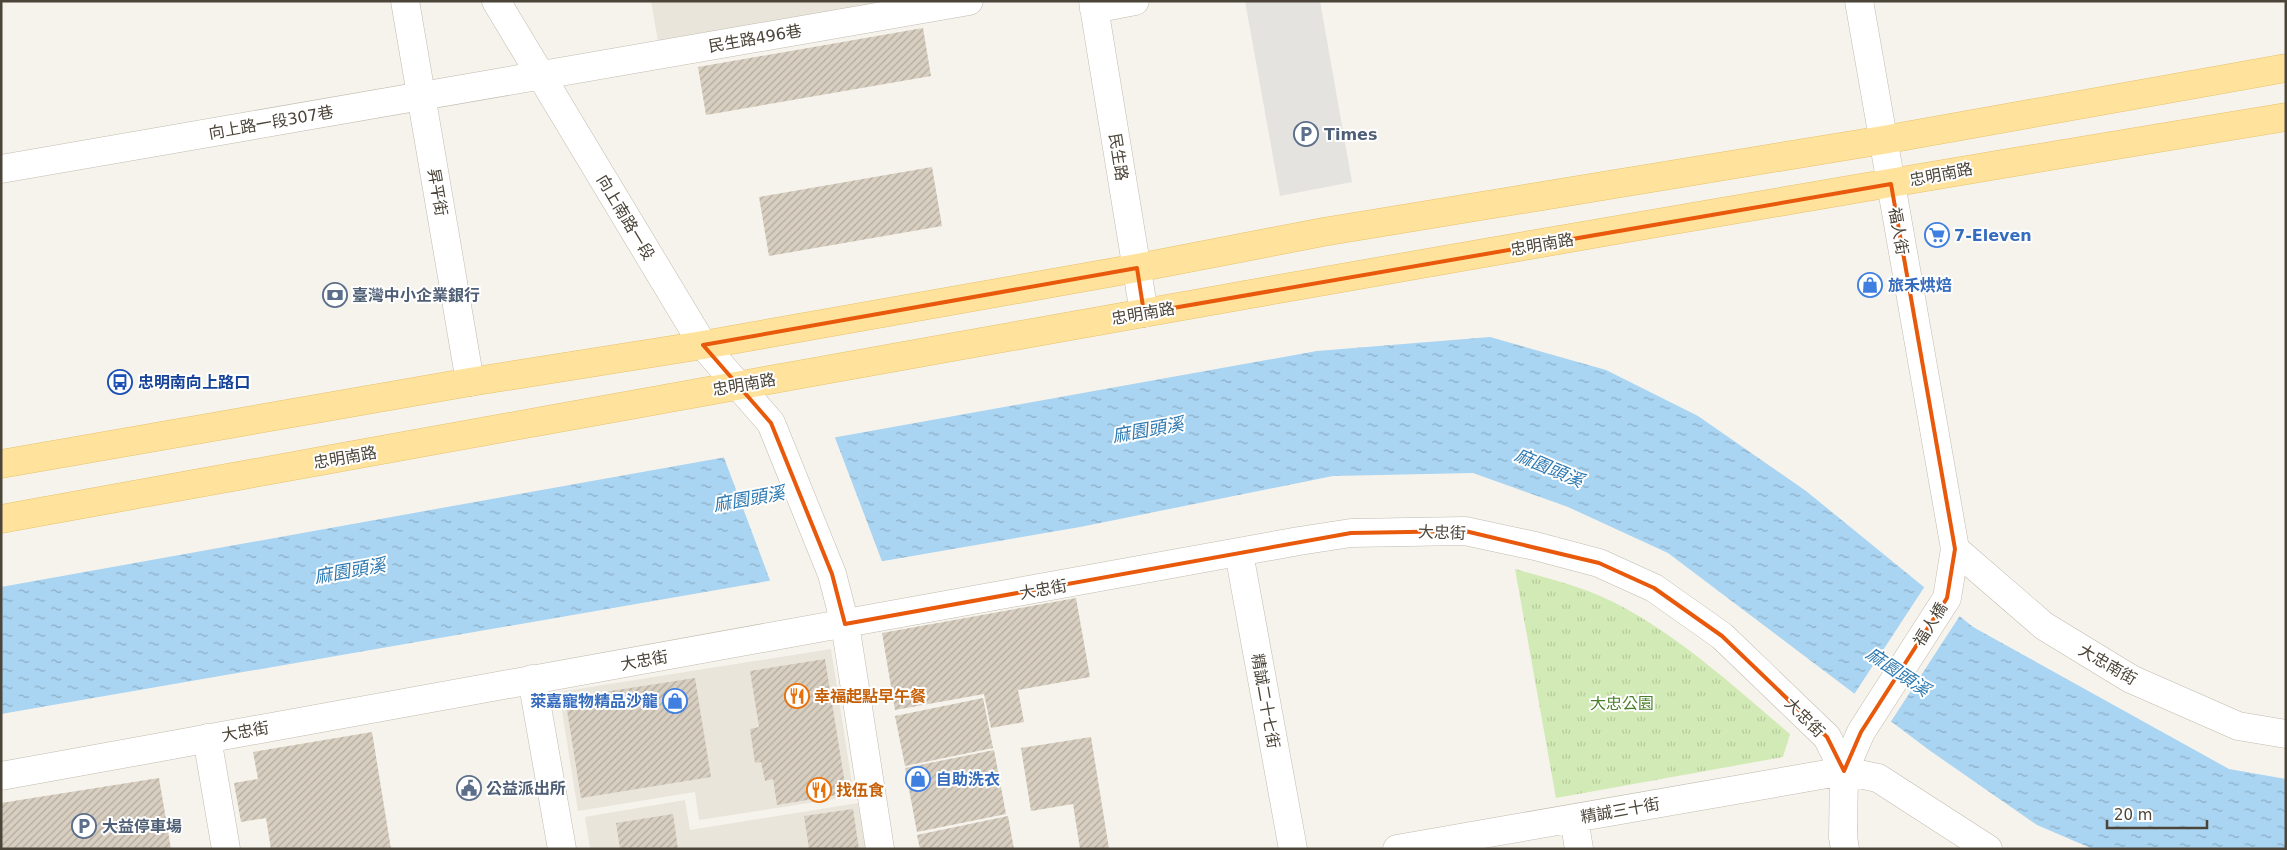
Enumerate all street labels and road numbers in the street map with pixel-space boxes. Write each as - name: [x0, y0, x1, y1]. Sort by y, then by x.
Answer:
- street label: 民生路496巷: [707, 21, 803, 56]
- street label: 向上路一段307巷: [207, 102, 335, 143]
- street label: 民生路: [1105, 132, 1132, 182]
- street label: 忠明南路: [1908, 159, 1974, 190]
- street label: 昇平街: [424, 167, 451, 217]
- street label: 向上南路一段: [593, 171, 658, 263]
- street label: 福人街: [1885, 206, 1912, 256]
- street label: 忠明南路: [1509, 230, 1575, 259]
- street label: 忠明南路: [1110, 299, 1176, 328]
- street label: 忠明南路: [711, 370, 777, 399]
- street label: 忠明南路: [312, 443, 378, 472]
- street label: 大忠街: [1418, 522, 1466, 543]
- street label: 大忠街: [1018, 576, 1068, 603]
- street label: 福人橋: [1910, 599, 1951, 650]
- street label: 大忠南街: [2075, 640, 2140, 689]
- street label: 大忠街: [619, 647, 669, 674]
- street label: 精誠二十七街: [1248, 652, 1283, 750]
- street label: 大忠街: [1781, 694, 1828, 741]
- street label: 大忠街: [220, 718, 270, 745]
- street label: 精誠三十街: [1579, 794, 1661, 827]

